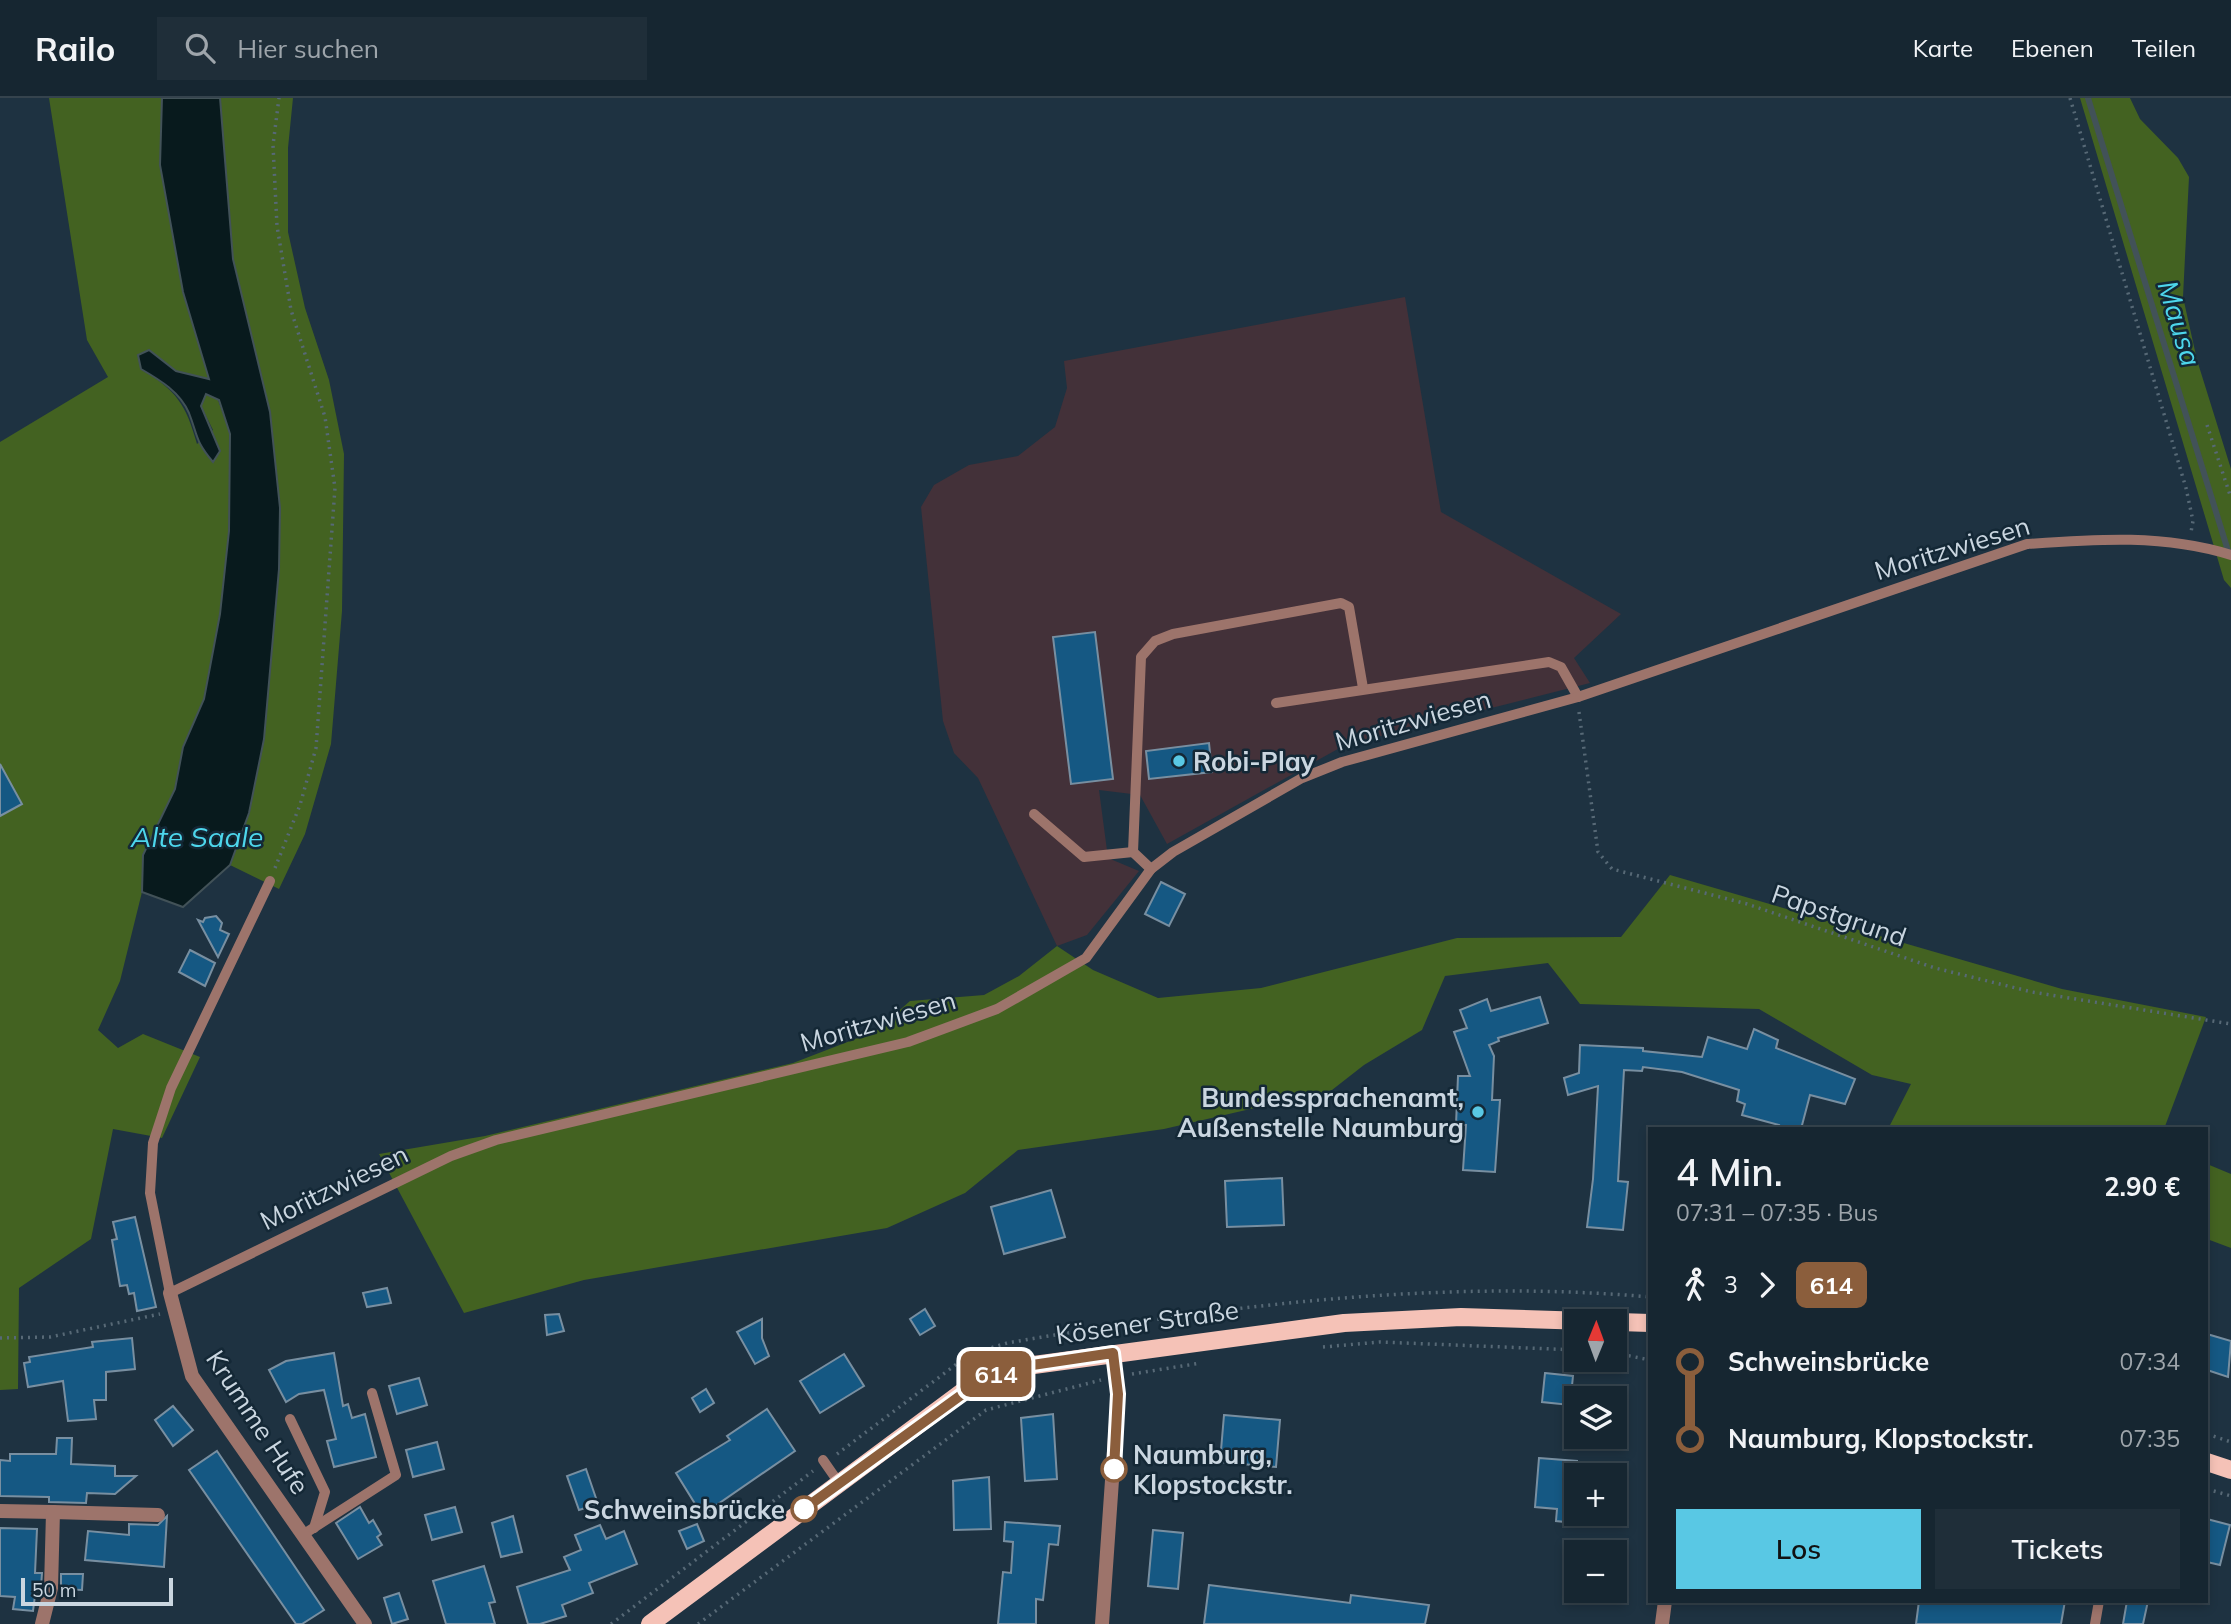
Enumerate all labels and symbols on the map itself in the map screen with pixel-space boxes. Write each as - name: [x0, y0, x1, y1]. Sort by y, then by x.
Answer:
- water label: Mausa: [2150, 276, 2210, 370]
- street label: Moritzwiesen: [1870, 509, 2034, 587]
- street label: Moritzwiesen: [1331, 682, 1495, 758]
- place label: Robi-Play: [1193, 745, 1316, 778]
- marker: Robi-Play: [1171, 753, 1187, 769]
- water label: Alte Saale: [130, 819, 263, 854]
- street label: Papstgrund: [1767, 877, 1911, 953]
- street label: Moritzwiesen: [796, 983, 960, 1059]
- place label: Bundessprachenamt, Außenstelle Naumburg: [1177, 1081, 1464, 1144]
- marker: Bundessprachenamt, Außenstelle Naumburg: [1470, 1104, 1486, 1120]
- street label: Moritzwiesen: [255, 1137, 413, 1237]
- street label: Kösener Straße: [1053, 1293, 1241, 1351]
- north arrow: [1564, 1309, 1628, 1372]
- street label: Krumme Hufe: [199, 1344, 317, 1500]
- line badge: 614: [956, 1351, 1036, 1397]
- place label: Naumburg, Klopstockstr.: [1133, 1438, 1293, 1501]
- marker: Naumburg, Klopstockstr.: [1101, 1456, 1127, 1482]
- place label: Schweinsbrücke: [584, 1493, 785, 1526]
- marker: Schweinsbrücke: [791, 1496, 817, 1522]
- scale bar: [21, 1575, 173, 1607]

